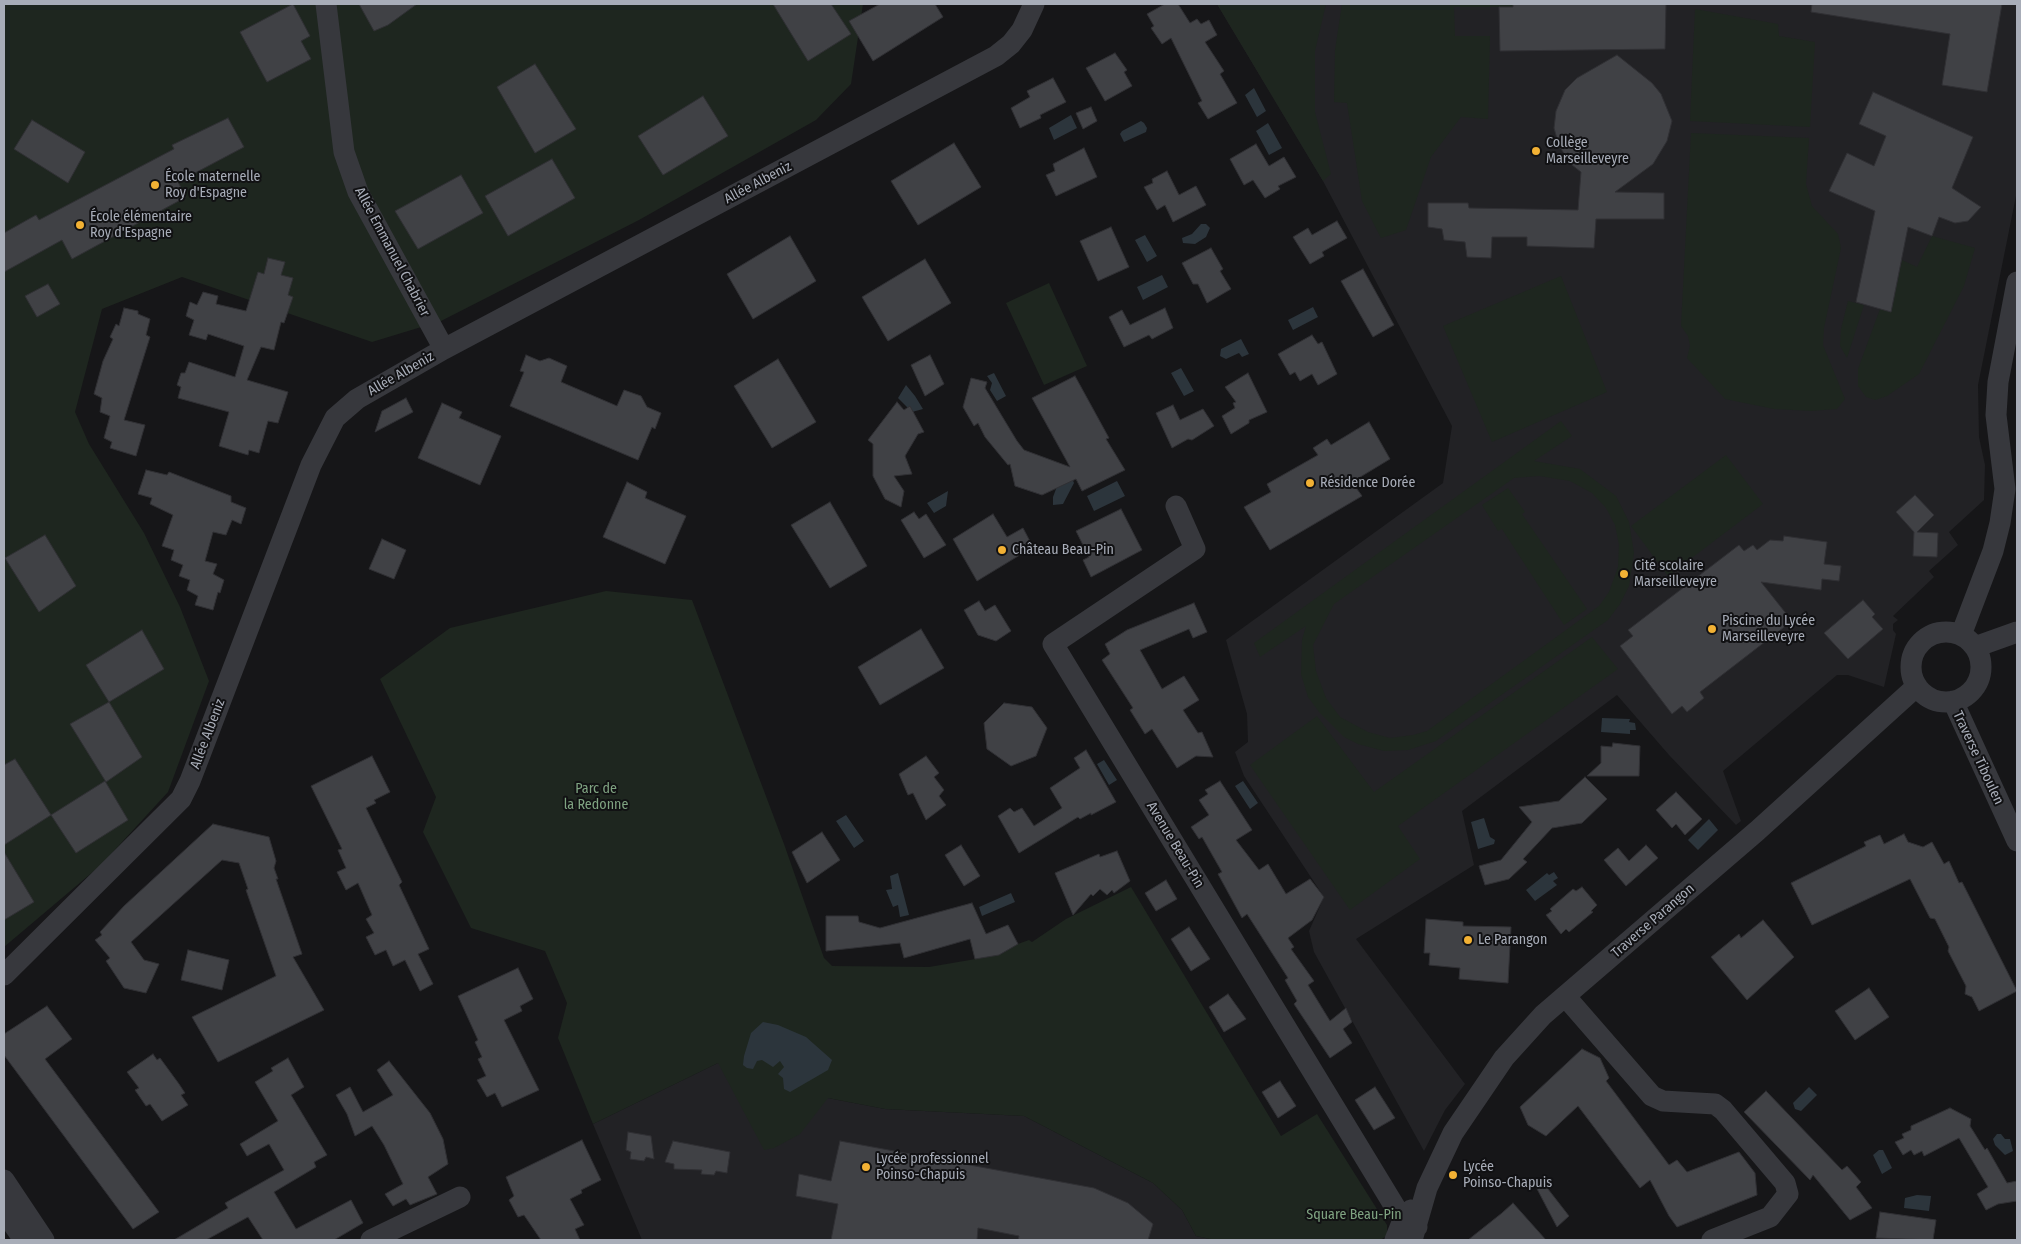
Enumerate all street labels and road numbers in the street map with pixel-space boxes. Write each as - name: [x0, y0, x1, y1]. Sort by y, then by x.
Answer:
- street label: Allée Albeniz: [722, 158, 794, 208]
- street label: Allée Emmanuel Chabrier: [351, 184, 433, 320]
- street label: Allée Albeniz: [365, 348, 437, 400]
- street label: Allée Albeniz: [187, 697, 229, 771]
- street label: Traverse Tiboulen: [1949, 709, 2007, 807]
- street label: Avenue Beau-Pin: [1143, 799, 1207, 891]
- street label: Traverse Parangon: [1608, 880, 1698, 962]

